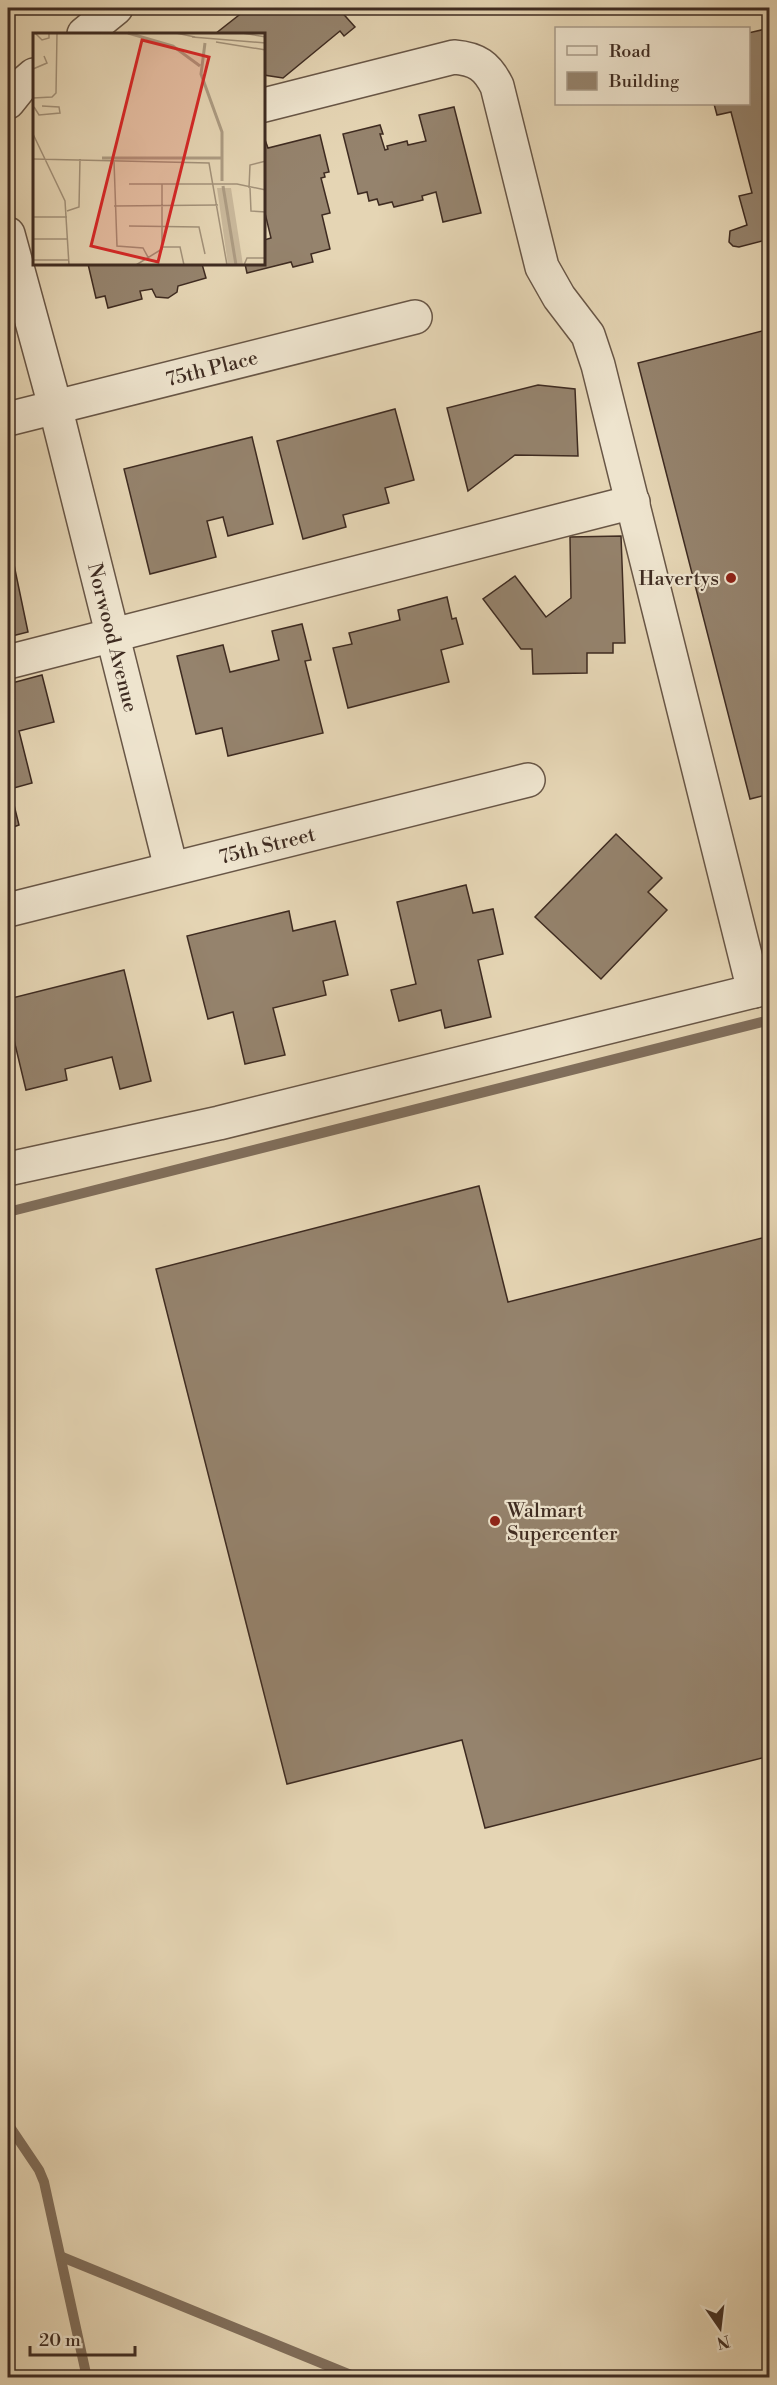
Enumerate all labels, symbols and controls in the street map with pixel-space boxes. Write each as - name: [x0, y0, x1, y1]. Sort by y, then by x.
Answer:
- legend: [555, 27, 750, 105]
- inset map: [33, 33, 266, 266]
- text: Road: [609, 40, 652, 63]
- text: Building: [608, 70, 680, 93]
- street label: 75th Place: [163, 346, 261, 393]
- street label: Norwood Avenue: [81, 561, 142, 715]
- place label: Havertys: [639, 567, 719, 592]
- marker: Havertys: [724, 571, 738, 585]
- street label: 75th Street: [217, 823, 318, 871]
- place label: Walmart Supercenter: [506, 1499, 618, 1547]
- marker: Walmart Supercenter: [488, 1514, 502, 1528]
- north arrow: [690, 2298, 750, 2358]
- scale bar: [30, 2319, 135, 2357]
- text: 20 m: [39, 2329, 81, 2352]
- text: N: [714, 2330, 732, 2353]

